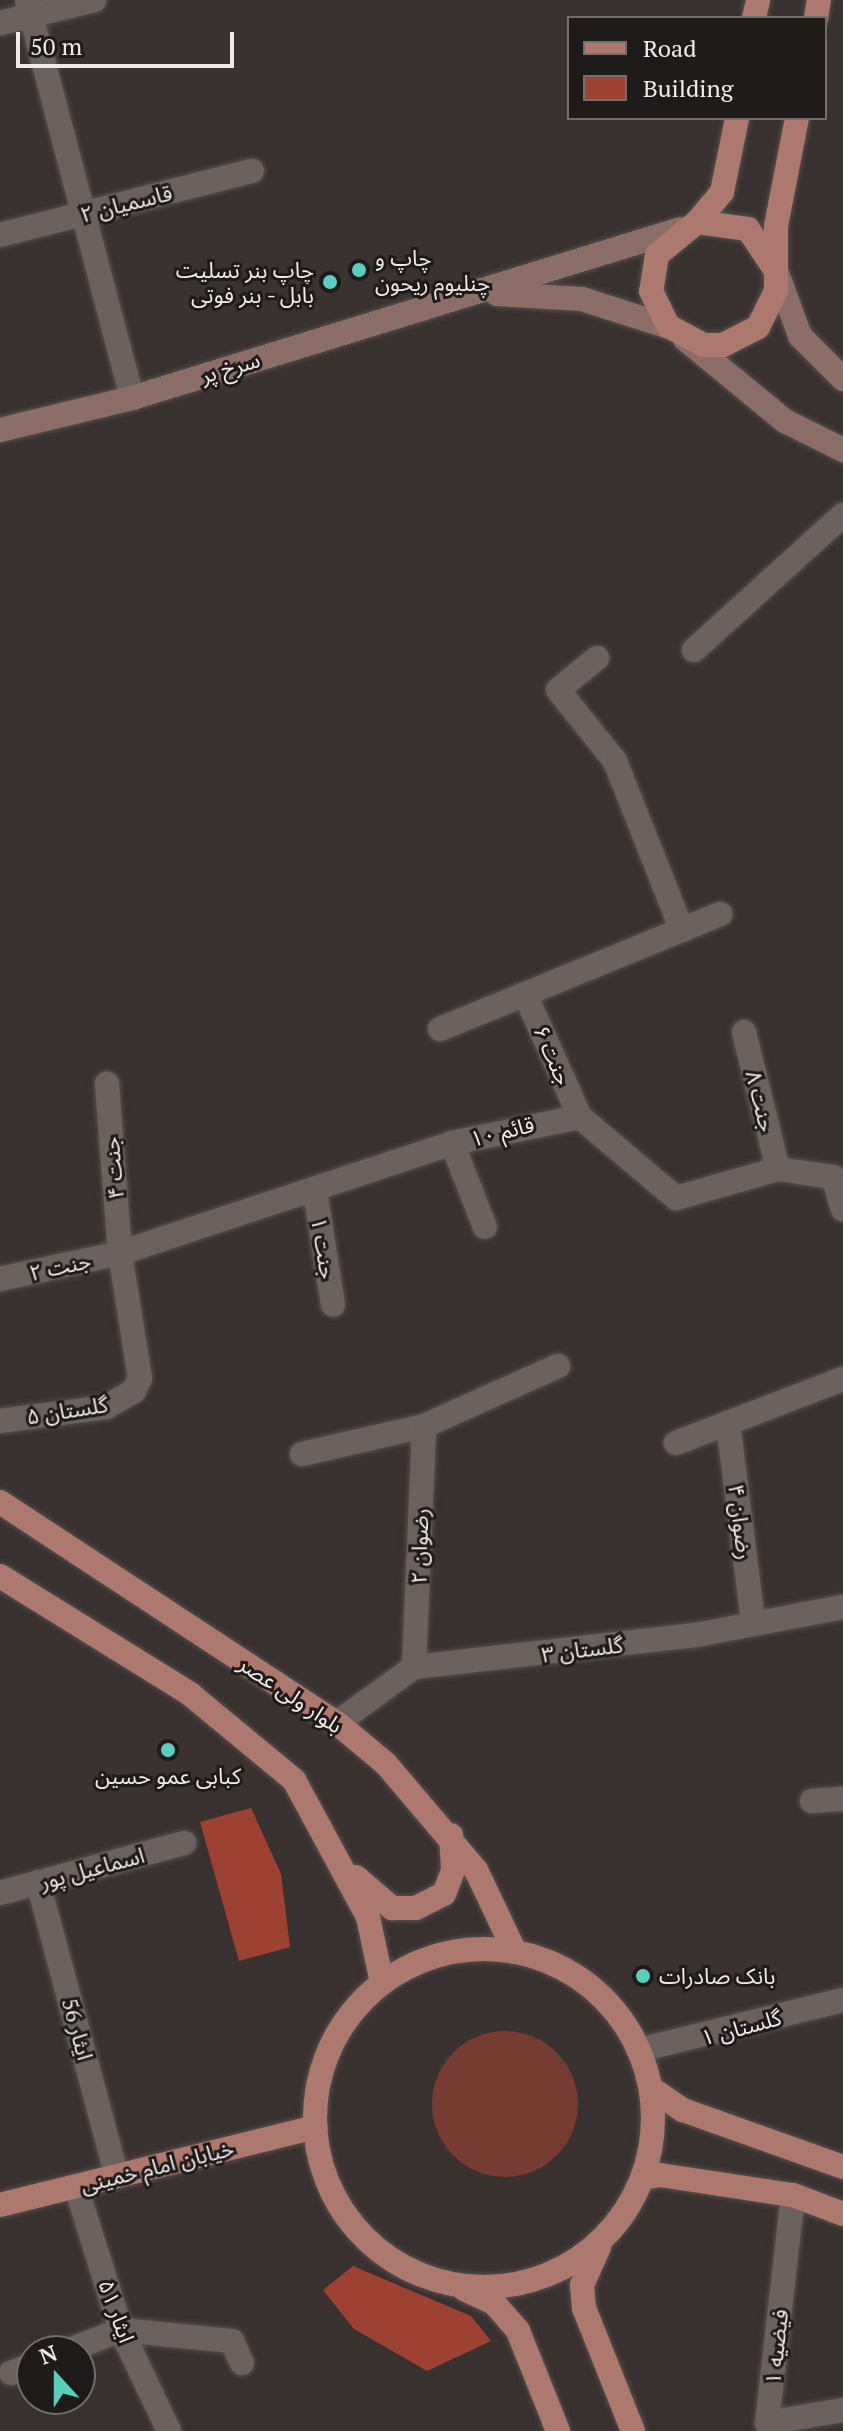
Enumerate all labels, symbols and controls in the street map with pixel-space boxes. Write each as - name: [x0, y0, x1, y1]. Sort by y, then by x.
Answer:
- scale bar: [20, 16, 238, 66]
- legend: [567, 16, 827, 120]
- text: 50 m: [30, 30, 82, 62]
- text: Road: [643, 32, 697, 64]
- text: Building: [643, 72, 733, 104]
- street label: قاسمیان ۲: [77, 179, 175, 227]
- place label: چاپ و چنلیوم ریحون: [375, 244, 490, 296]
- place label: چاپ بنر تسلیت بابل - بنر فوتی: [176, 256, 314, 308]
- marker: چاپ و چنلیوم ریحون: [350, 261, 368, 279]
- marker: چاپ بنر تسلیت بابل - بنر فوتی: [321, 273, 339, 291]
- street label: سرخ پر: [197, 346, 263, 388]
- street label: جنت ۶: [528, 1021, 578, 1089]
- street label: جنت ۸: [741, 1067, 781, 1135]
- street label: قائم ۱۰: [467, 1110, 537, 1152]
- street label: جنت ۴: [97, 1136, 129, 1200]
- street label: جنت ۱: [306, 1215, 342, 1281]
- street label: جنت ۲: [27, 1247, 93, 1285]
- street label: گلستان ۵: [24, 1391, 110, 1429]
- street label: رضوان ۴: [723, 1483, 759, 1561]
- street label: رضوان ۲: [404, 1508, 434, 1584]
- street label: گلستان ۳: [540, 1631, 624, 1667]
- street label: بلوار ولی عصر: [234, 1650, 348, 1738]
- marker: کبابی عمو حسین: [159, 1741, 177, 1759]
- place label: کبابی عمو حسین: [95, 1763, 241, 1789]
- street label: اسماعیل پور: [37, 1841, 147, 1895]
- place label: بانک صادرات: [659, 1963, 775, 1989]
- marker: بانک صادرات: [634, 1967, 652, 1985]
- street label: ایثار 56: [57, 1995, 99, 2063]
- street label: گلستان ۱: [698, 2004, 784, 2050]
- street label: خیابان امام خمینی: [78, 2134, 236, 2198]
- street label: ایثار ۵۱: [93, 2276, 141, 2346]
- street label: فیضیه ۱: [759, 2308, 793, 2386]
- north arrow: [16, 2335, 96, 2415]
- text: N: [35, 2337, 61, 2371]

